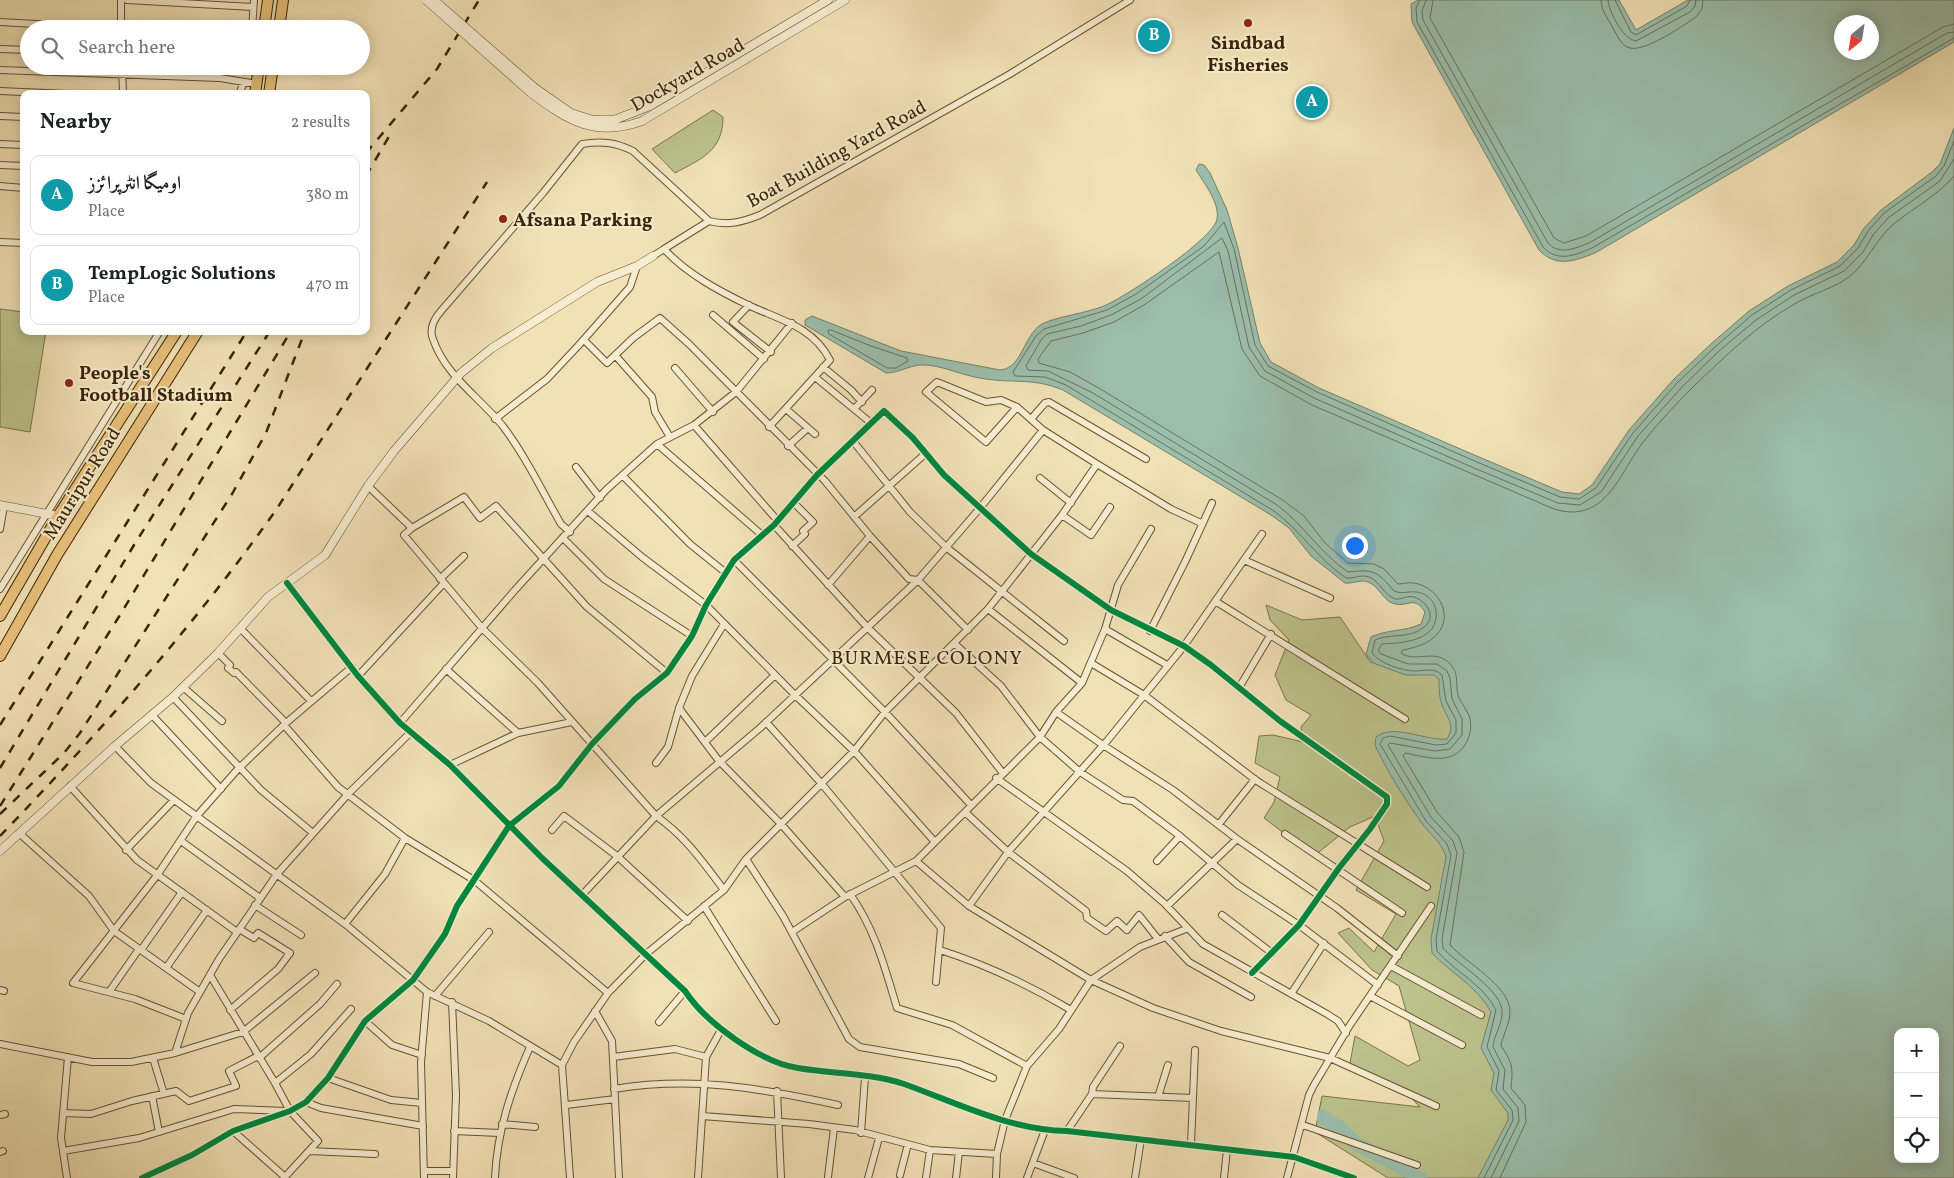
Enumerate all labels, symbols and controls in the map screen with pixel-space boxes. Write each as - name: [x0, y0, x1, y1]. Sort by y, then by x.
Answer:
- north arrow: [1834, 15, 1879, 60]
- pin: B: [1138, 17, 1170, 55]
- marker: Sindbad Fisheries: [1242, 17, 1254, 29]
- search box: [20, 20, 370, 75]
- place label: Sindbad Fisheries: [1207, 31, 1289, 79]
- street label: Dockyard Road: [626, 33, 750, 119]
- icon: search: [38, 34, 66, 62]
- text: Search here: [78, 35, 175, 61]
- pin: A: [1296, 83, 1328, 121]
- street label: Boat Building Yard Road: [742, 94, 932, 215]
- text: Nearby: [40, 108, 111, 137]
- text: 2 results: [291, 112, 350, 134]
- text: اومیگا انٹرپرائزز: [88, 171, 181, 197]
- text: A: [51, 184, 63, 206]
- text: 380 m: [306, 184, 349, 206]
- text: Place: [88, 201, 125, 223]
- place label: Afsana Parking: [513, 208, 653, 234]
- marker: Afsana Parking: [497, 213, 509, 225]
- text: TempLogic Solutions: [88, 261, 276, 287]
- text: B: [52, 274, 62, 296]
- text: 470 m: [305, 274, 349, 296]
- text: Place: [88, 287, 125, 309]
- place label: People's Football Stadium: [79, 361, 233, 409]
- marker: People's Football Stadium: [63, 377, 75, 389]
- street label: Mauripur Road: [38, 423, 128, 545]
- your location: [1342, 533, 1368, 559]
- district label: BURMESE COLONY: [831, 645, 1023, 673]
- map controls: [1894, 1028, 1939, 1163]
- button: +: [1894, 1028, 1939, 1073]
- button: −: [1894, 1073, 1939, 1118]
- button: locate: [1894, 1118, 1939, 1163]

